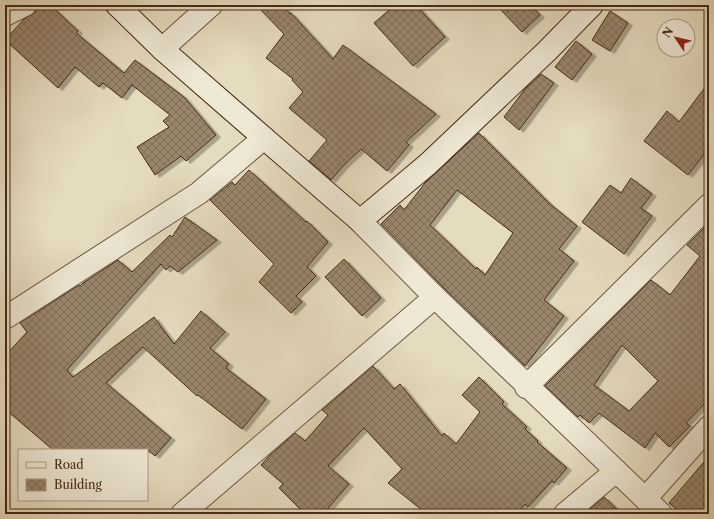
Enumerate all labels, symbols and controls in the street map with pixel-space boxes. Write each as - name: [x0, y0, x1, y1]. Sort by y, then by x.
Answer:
- north arrow: [656, 18, 696, 58]
- text: N: [659, 24, 677, 40]
- legend: [18, 449, 148, 501]
- text: Road: [54, 457, 84, 472]
- text: Building: [54, 477, 102, 492]

